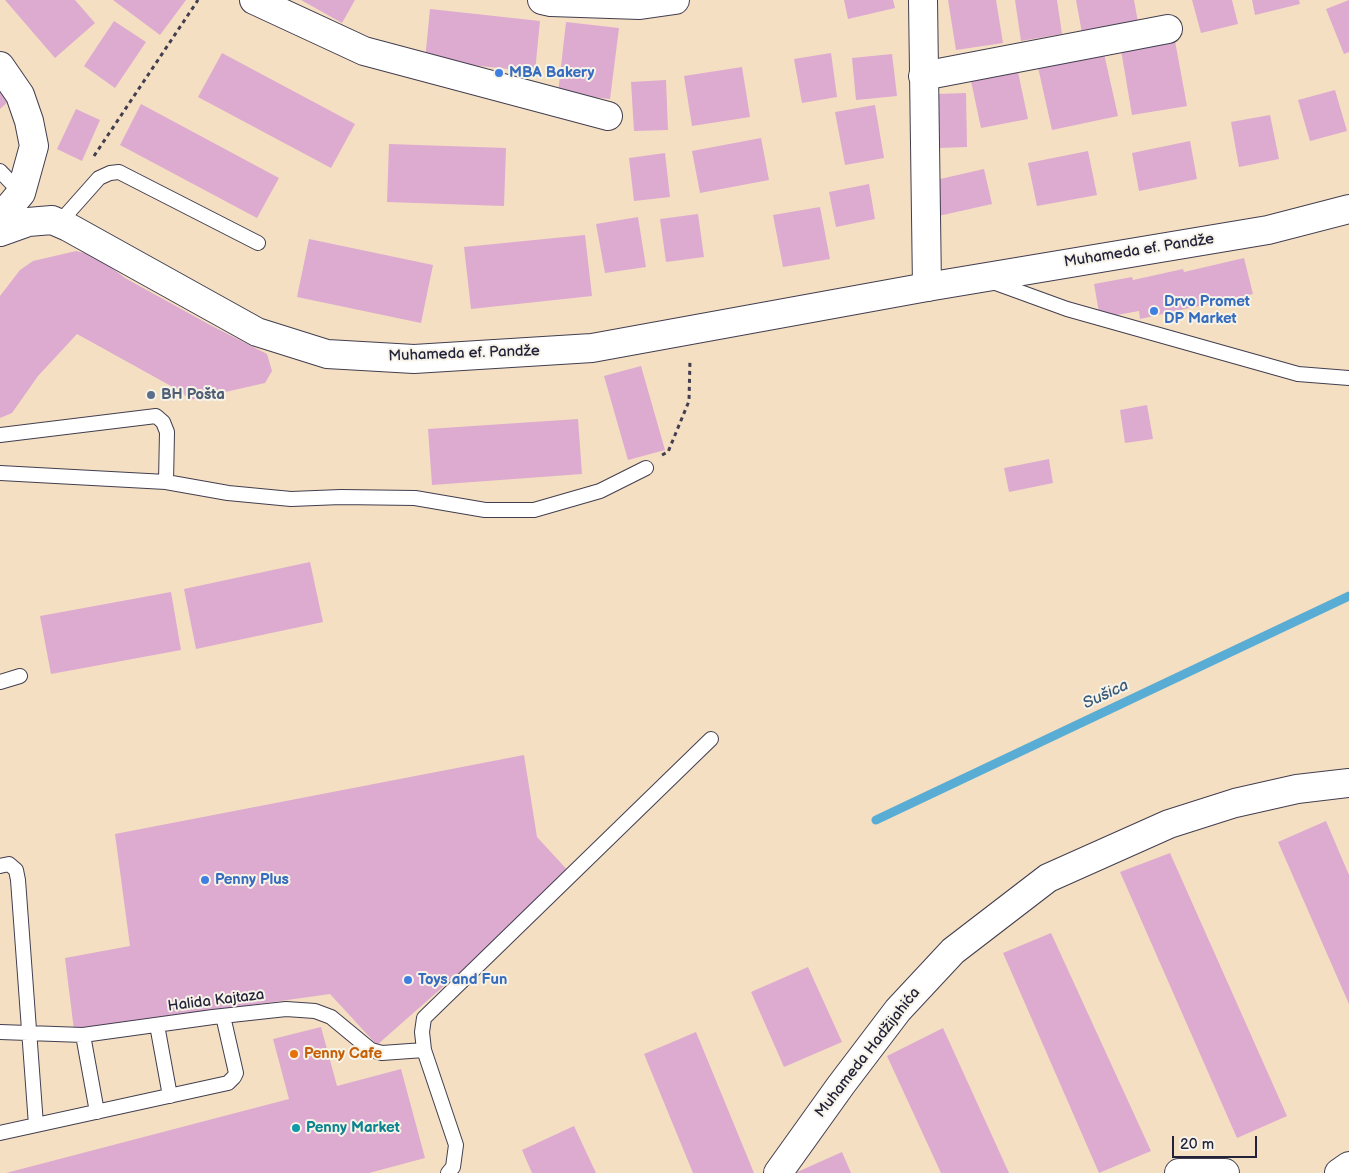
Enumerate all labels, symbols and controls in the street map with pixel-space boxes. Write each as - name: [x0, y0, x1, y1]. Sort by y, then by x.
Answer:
- place label: MBA Bakery: [509, 64, 594, 82]
- marker: MBA Bakery: [493, 67, 505, 79]
- street label: Muhameda ef. Pandže: [1063, 230, 1215, 272]
- place label: Drvo Promet DP Market: [1164, 293, 1250, 328]
- marker: Drvo Promet DP Market: [1148, 305, 1160, 317]
- street label: Muhameda ef. Pandže: [388, 342, 540, 366]
- place label: BH Pošta: [161, 386, 225, 404]
- marker: BH Pošta: [145, 389, 157, 401]
- water label: Sušica: [1080, 676, 1132, 714]
- place label: Penny Plus: [215, 871, 289, 889]
- marker: Penny Plus: [199, 874, 211, 886]
- place label: Toys and Fun: [418, 971, 507, 989]
- marker: Toys and Fun: [402, 974, 414, 986]
- street label: Muhameda Hadžijahića: [812, 984, 924, 1122]
- street label: Halida Kajtaza: [167, 986, 265, 1016]
- place label: Penny Cafe: [304, 1045, 382, 1063]
- marker: Penny Cafe: [288, 1048, 300, 1060]
- place label: Penny Market: [306, 1119, 400, 1137]
- marker: Penny Market: [290, 1122, 302, 1134]
- scale bar: [1174, 1126, 1259, 1158]
- text: 20 m: [1180, 1135, 1214, 1154]

